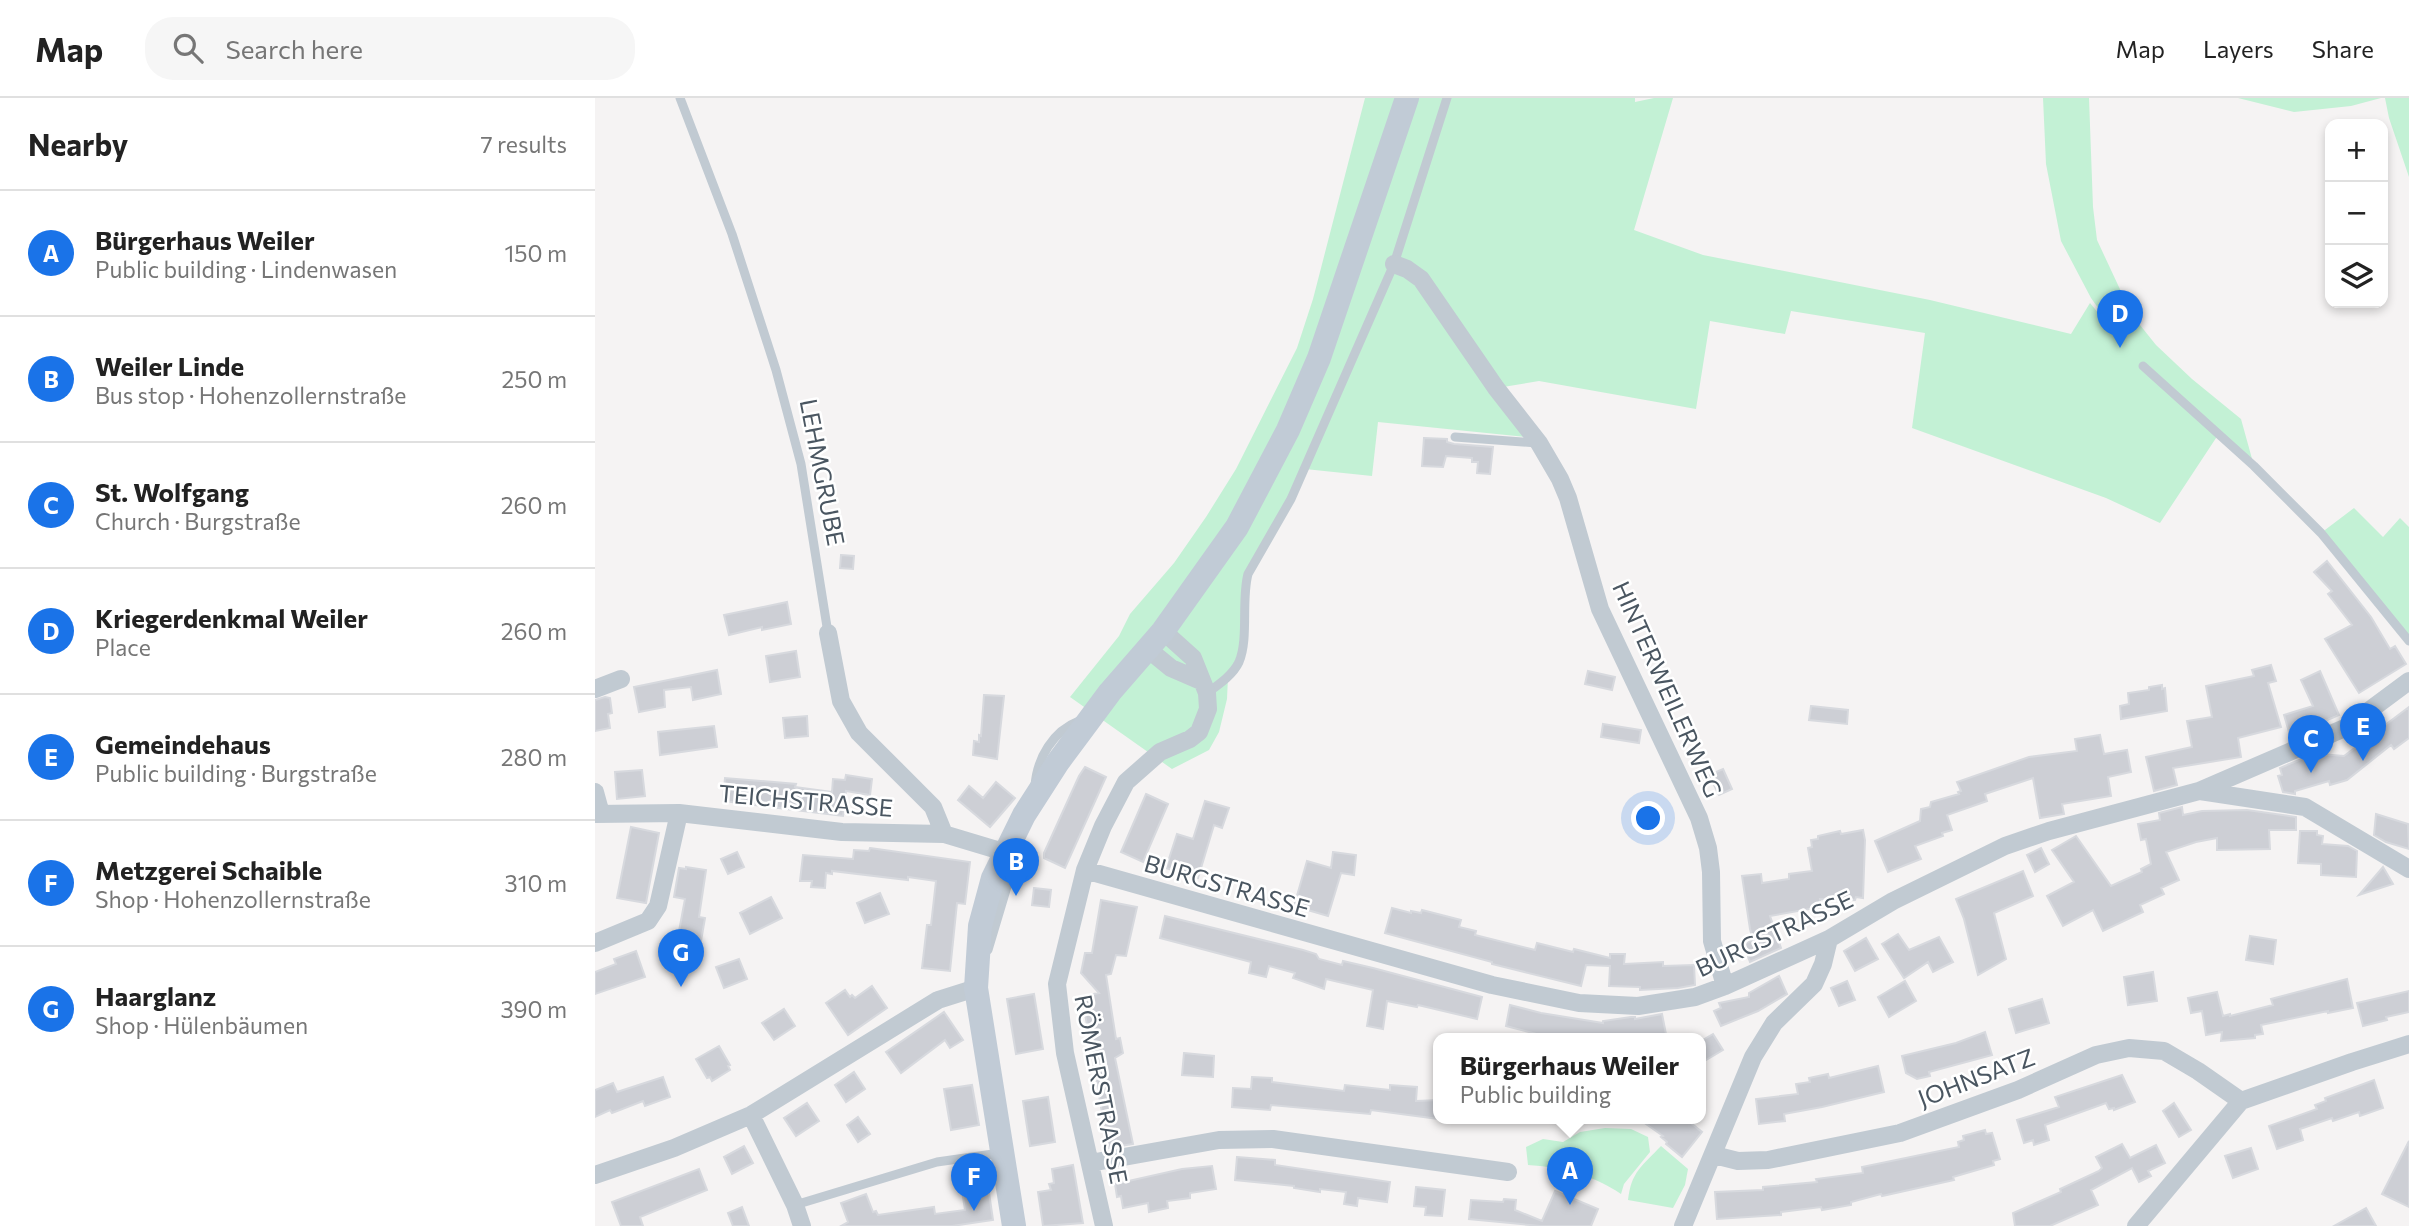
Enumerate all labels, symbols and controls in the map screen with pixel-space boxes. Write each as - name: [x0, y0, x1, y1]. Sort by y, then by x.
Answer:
- search box: [145, 17, 635, 80]
- text: Map: [35, 28, 103, 69]
- icon: search: [169, 29, 207, 67]
- text: Search here: [225, 33, 363, 64]
- text: Map: [2116, 34, 2165, 63]
- text: Layers: [2203, 34, 2274, 63]
- text: Share: [2312, 34, 2374, 63]
- map controls: [2325, 119, 2388, 308]
- button: +: [2325, 119, 2388, 182]
- text: Nearby: [28, 125, 128, 162]
- text: 7 results: [480, 130, 567, 158]
- button: −: [2325, 182, 2388, 245]
- text: Bürgerhaus Weiler: [95, 224, 315, 255]
- text: A: [43, 239, 59, 267]
- text: 150 m: [504, 239, 567, 267]
- button: layers: [2325, 245, 2388, 308]
- text: Public building · Lindenwasen: [95, 255, 397, 283]
- pin: D: [2097, 290, 2143, 348]
- text: Weiler Linde: [95, 350, 244, 381]
- text: B: [43, 365, 59, 393]
- text: 250 m: [502, 365, 567, 393]
- text: Bus stop · Hohenzollernstraße: [95, 381, 407, 409]
- street label: LEHMGRUBE: [795, 396, 851, 548]
- text: St. Wolfgang: [95, 476, 249, 507]
- text: C: [43, 491, 59, 519]
- text: 260 m: [501, 491, 567, 519]
- text: Church · Burgstraße: [95, 507, 301, 535]
- street label: HINTERWEILERWEG: [1607, 576, 1729, 802]
- text: Kriegerdenkmal Weiler: [95, 602, 368, 633]
- text: D: [43, 617, 59, 645]
- text: 260 m: [501, 617, 567, 645]
- text: Place: [95, 633, 151, 661]
- pin: E: [2340, 703, 2386, 761]
- pin: C: [2288, 715, 2334, 773]
- text: Gemeindehaus: [95, 728, 271, 759]
- text: E: [44, 743, 58, 771]
- text: 280 m: [501, 743, 567, 771]
- text: Public building · Burgstraße: [95, 759, 377, 787]
- street label: TEICHSTRASSE: [718, 778, 894, 822]
- your location: [1631, 801, 1665, 835]
- pin: B: [993, 838, 1039, 896]
- street label: BURGSTRASSE: [1141, 848, 1313, 922]
- text: Metzgerei Schaible: [95, 854, 322, 885]
- text: F: [44, 869, 58, 897]
- text: 310 m: [505, 869, 567, 897]
- street label: BURGSTRASSE: [1691, 884, 1857, 982]
- text: Shop · Hohenzollernstraße: [95, 885, 371, 913]
- pin: G: [658, 929, 704, 987]
- text: Haarglanz: [95, 980, 216, 1011]
- street label: RÖMERSTRASSE: [1069, 992, 1135, 1186]
- text: G: [43, 995, 59, 1023]
- text: 390 m: [500, 995, 567, 1023]
- text: Shop · Hülenbäumen: [95, 1011, 308, 1039]
- popup: [1433, 1033, 1706, 1124]
- street label: JOHNSATZ: [1914, 1041, 2038, 1113]
- text: Bürgerhaus Weiler: [1460, 1049, 1679, 1080]
- text: Public building: [1460, 1080, 1611, 1108]
- pin: A: [1547, 1147, 1593, 1205]
- pin: F: [951, 1153, 997, 1211]

